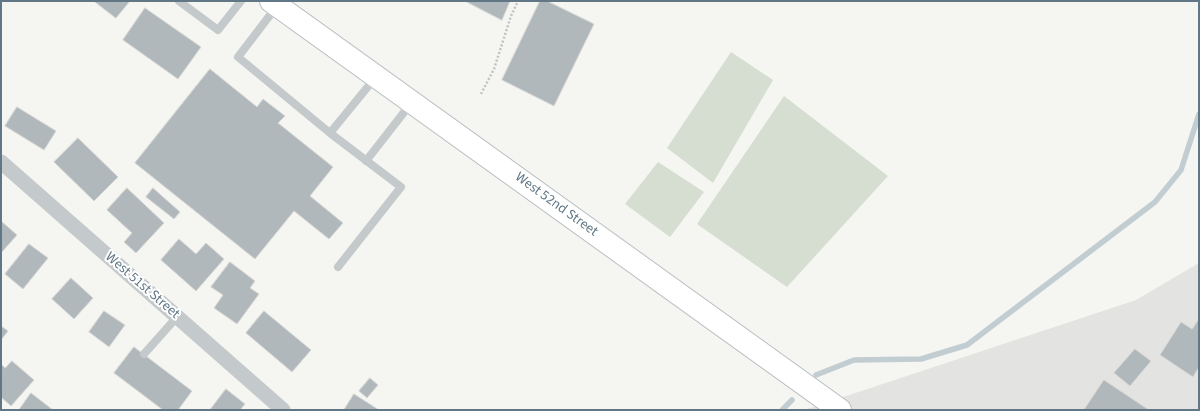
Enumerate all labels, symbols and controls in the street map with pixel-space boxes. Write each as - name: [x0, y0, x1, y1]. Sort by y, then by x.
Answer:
- street label: West 52nd Street: [511, 169, 601, 241]
- street label: West 51st Street: [101, 249, 183, 323]

